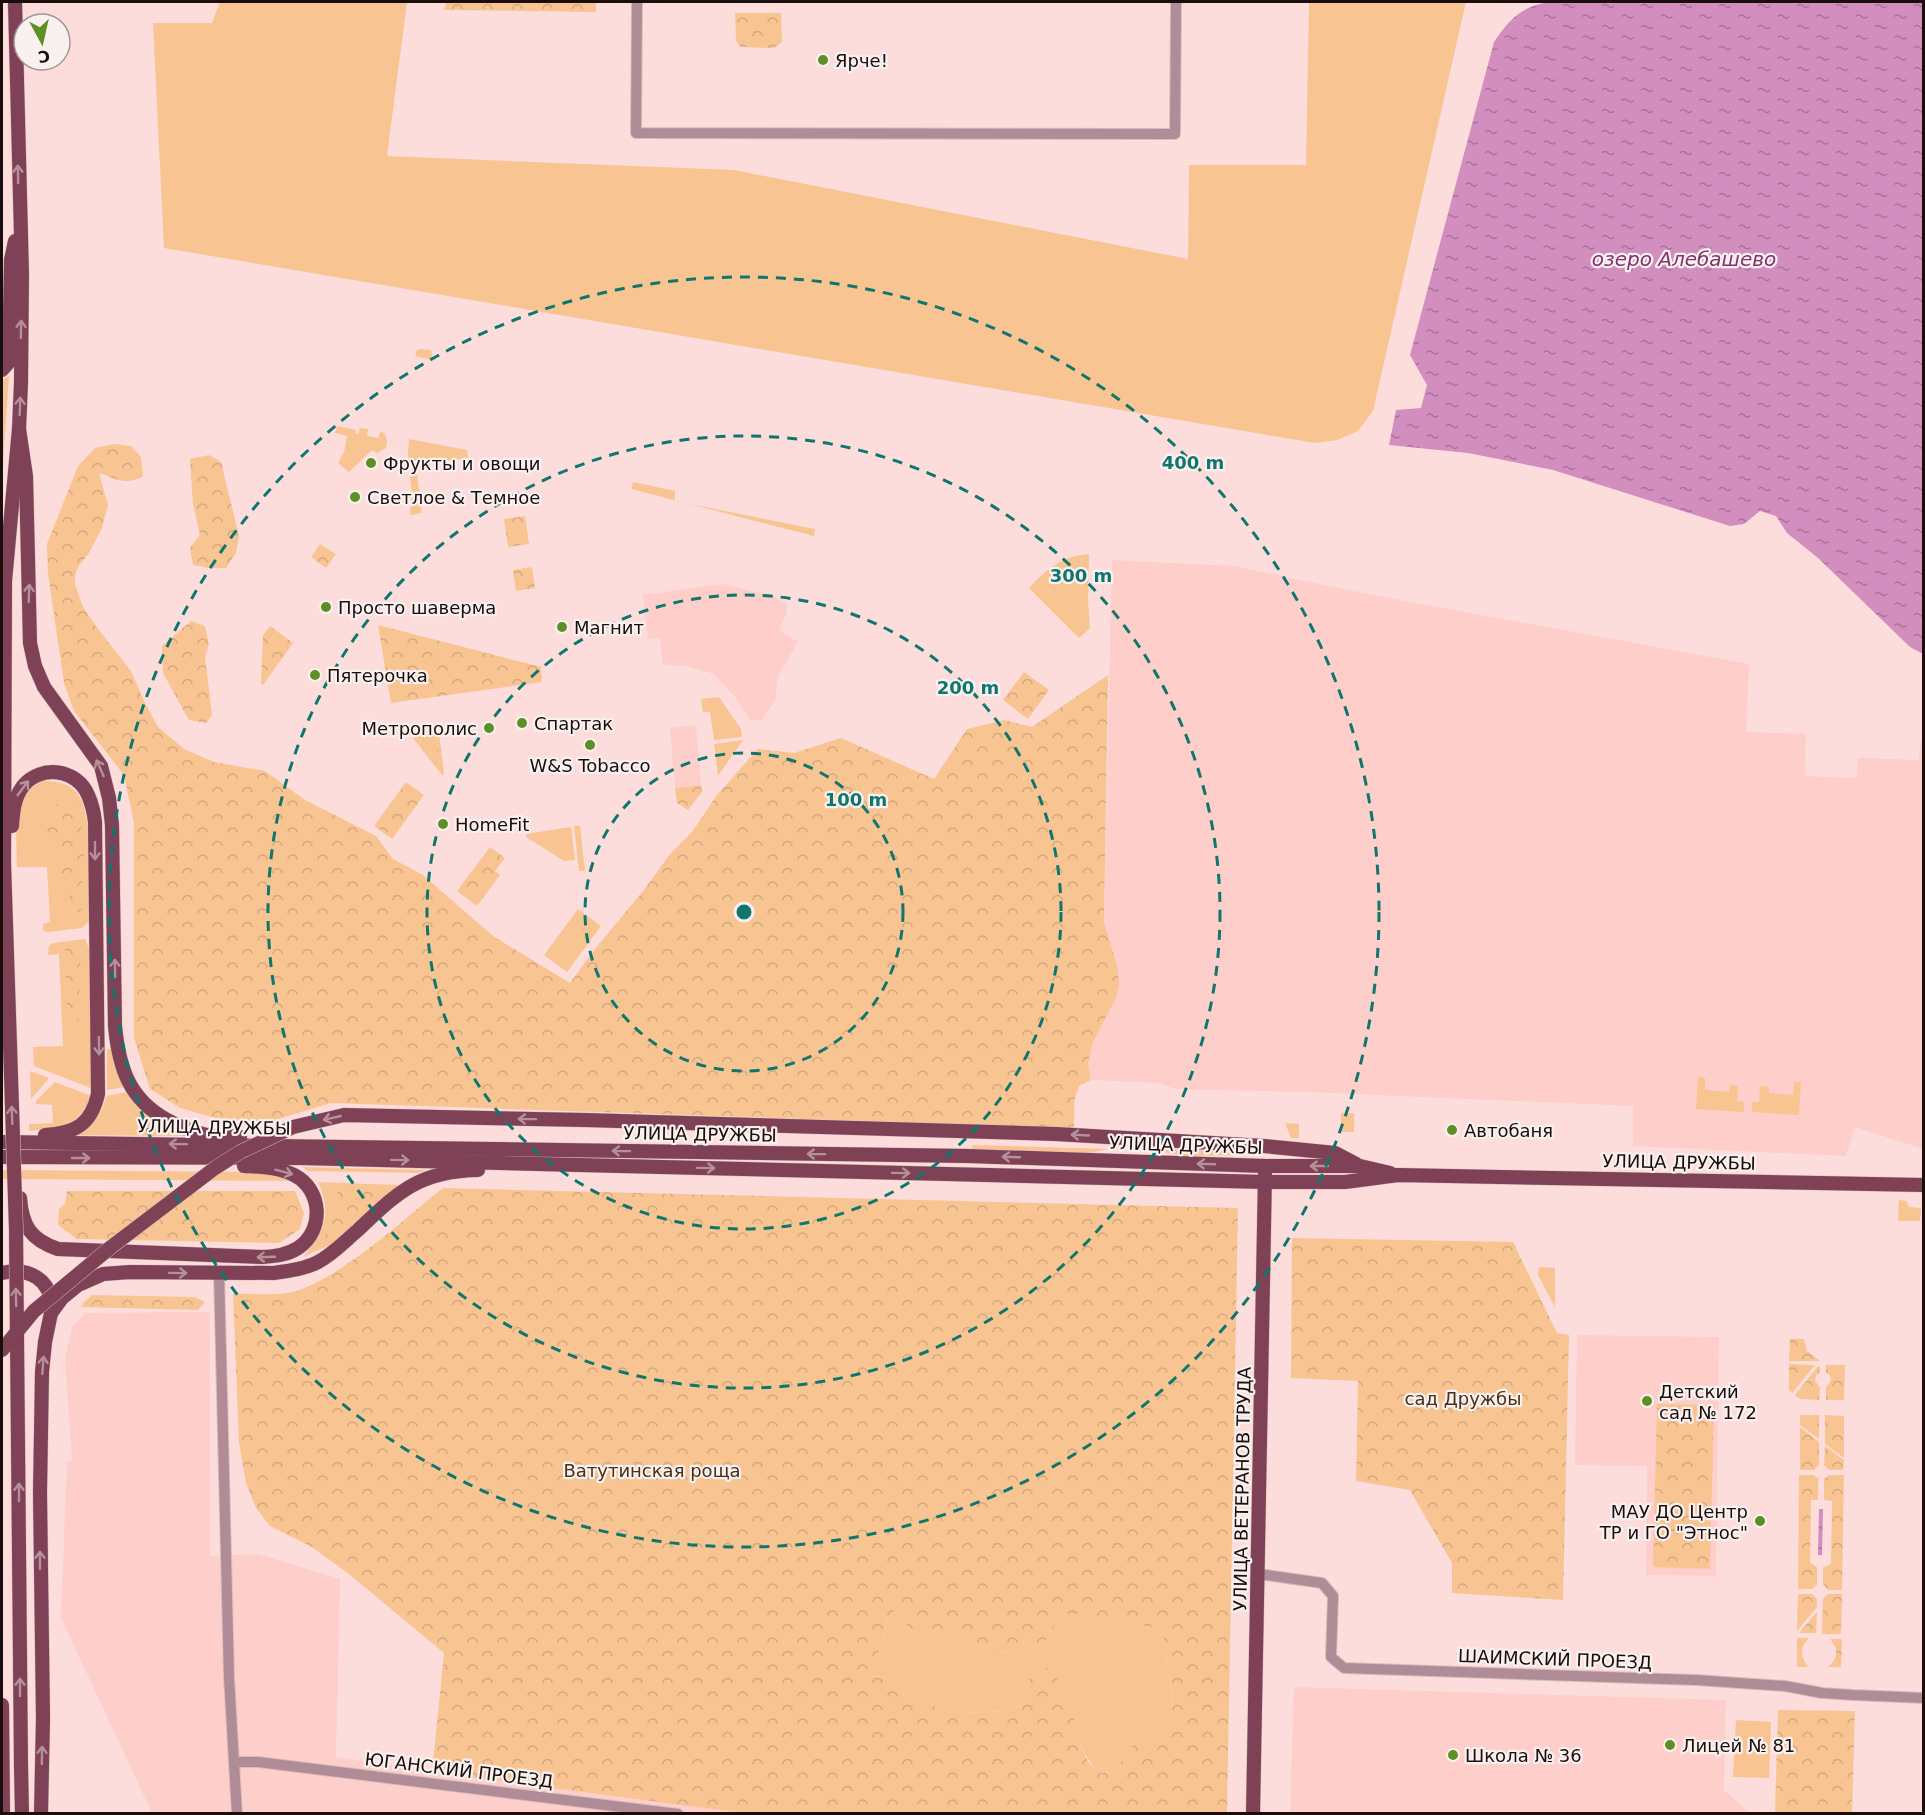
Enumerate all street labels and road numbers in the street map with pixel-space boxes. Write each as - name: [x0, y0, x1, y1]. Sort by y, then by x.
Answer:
- street label: УЛИЦА ДРУЖБЫ: [137, 1115, 291, 1139]
- street label: УЛИЦА ДРУЖБЫ: [623, 1122, 777, 1146]
- street label: УЛИЦА ДРУЖБЫ: [1109, 1132, 1263, 1158]
- street label: УЛИЦА ДРУЖБЫ: [1602, 1150, 1756, 1174]
- street label: УЛИЦА ВЕТЕРАНОВ ТРУДА: [1229, 1366, 1255, 1611]
- street label: ШАИМСКИЙ ПРОЕЗД: [1458, 1645, 1652, 1673]
- street label: ЮГАНСКИЙ ПРОЕЗД: [364, 1748, 554, 1792]

